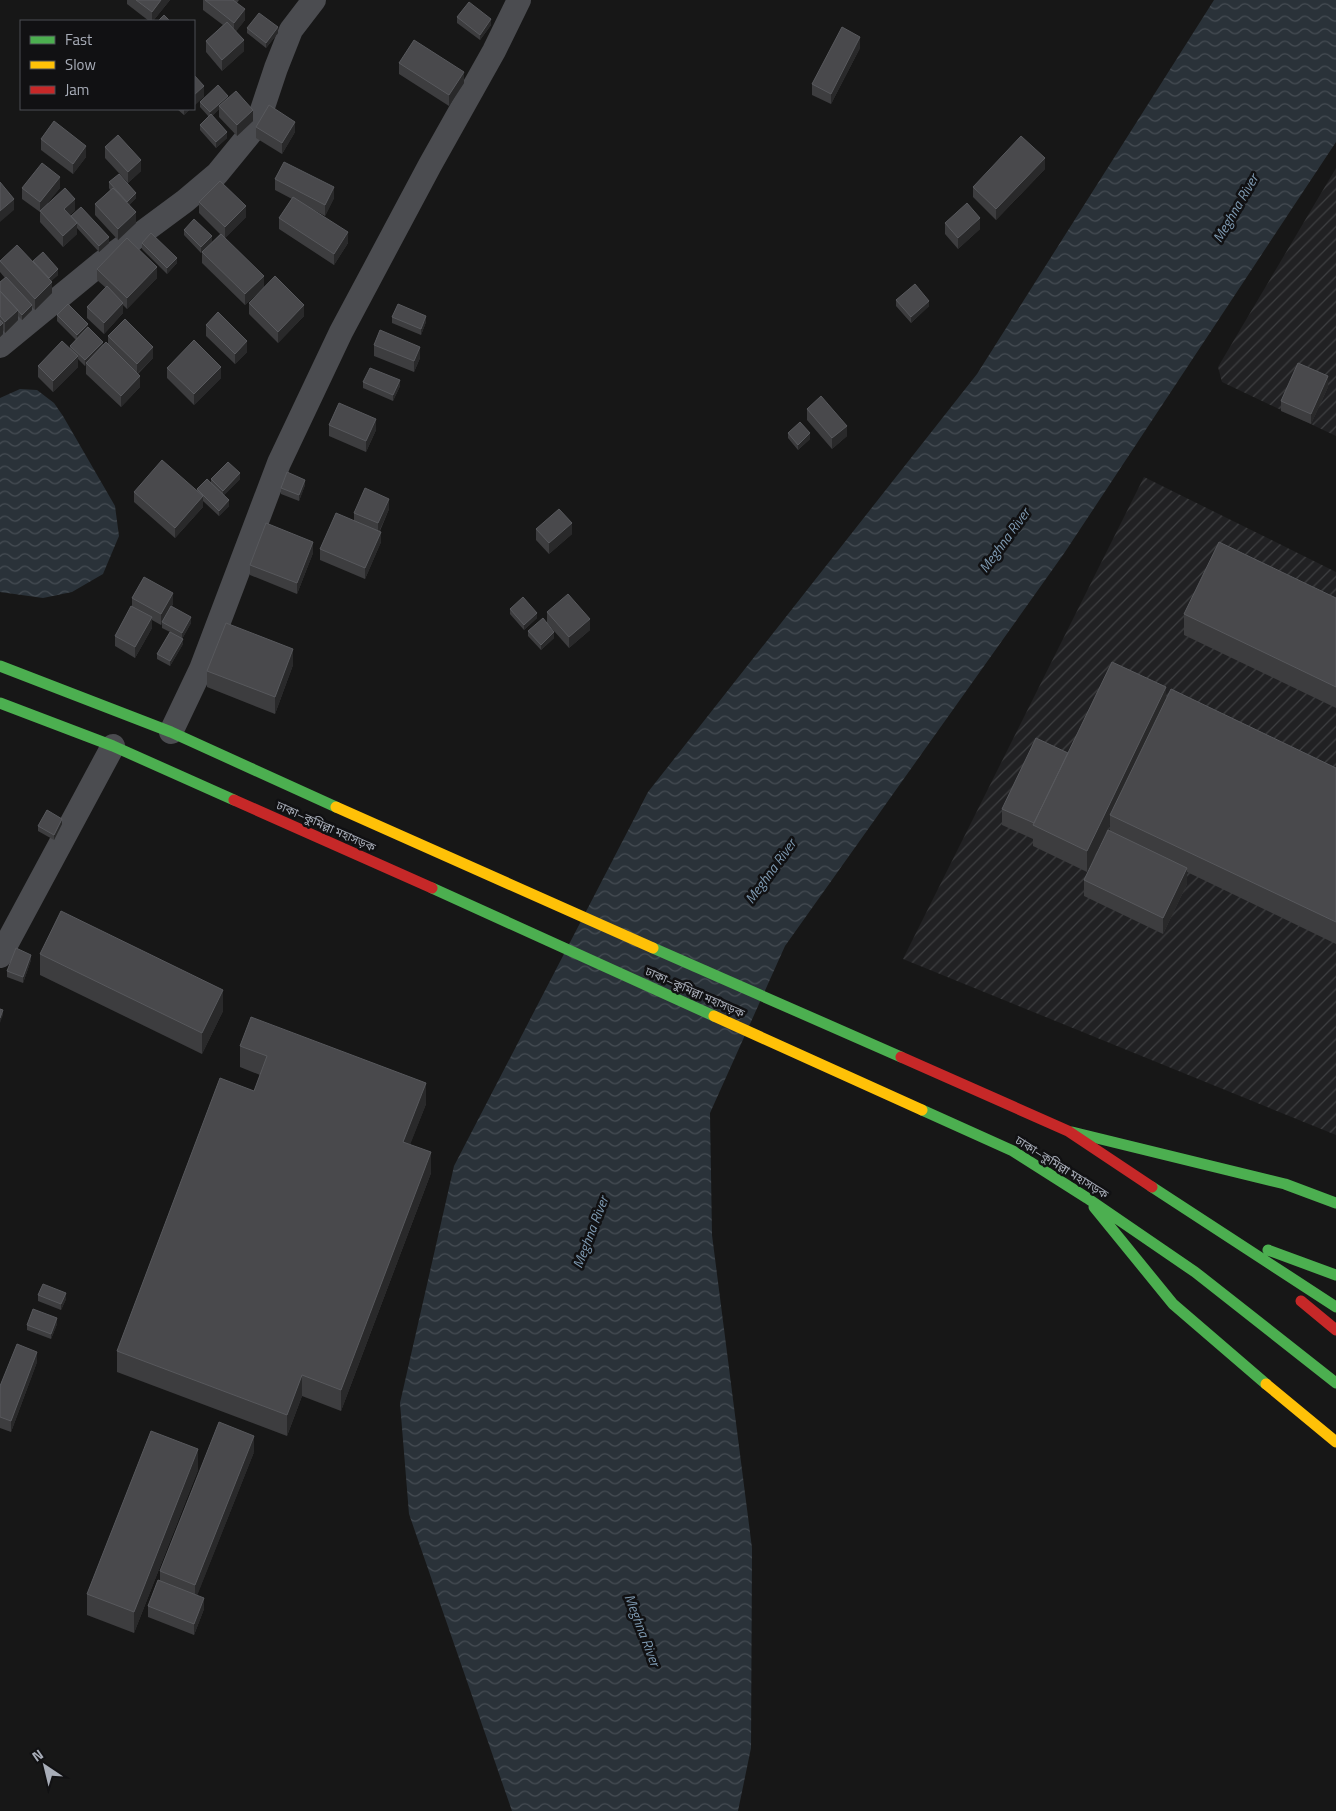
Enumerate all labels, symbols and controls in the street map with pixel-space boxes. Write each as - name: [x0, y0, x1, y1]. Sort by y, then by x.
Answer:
- legend: [20, 20, 195, 110]
- text: Fast: [65, 28, 93, 51]
- text: Slow: [65, 53, 96, 76]
- text: Jam: [65, 78, 89, 101]
- water label: Meghna River: [1207, 169, 1264, 246]
- water label: Meghna River: [973, 502, 1036, 577]
- street label: ঢাকা–কুমিল্লা মহাসড়ক: [272, 795, 379, 857]
- water label: Meghna River: [739, 833, 802, 908]
- street label: ঢাকা–কুমিল্লা মহাসড়ক: [641, 961, 748, 1023]
- street label: ঢাকা–কুমিল্লা মহাসড়ক: [1011, 1130, 1113, 1204]
- water label: Meghna River: [567, 1191, 614, 1271]
- water label: Meghna River: [620, 1591, 667, 1671]
- north arrow: [20, 1741, 70, 1791]
- text: N: [27, 1744, 47, 1766]

